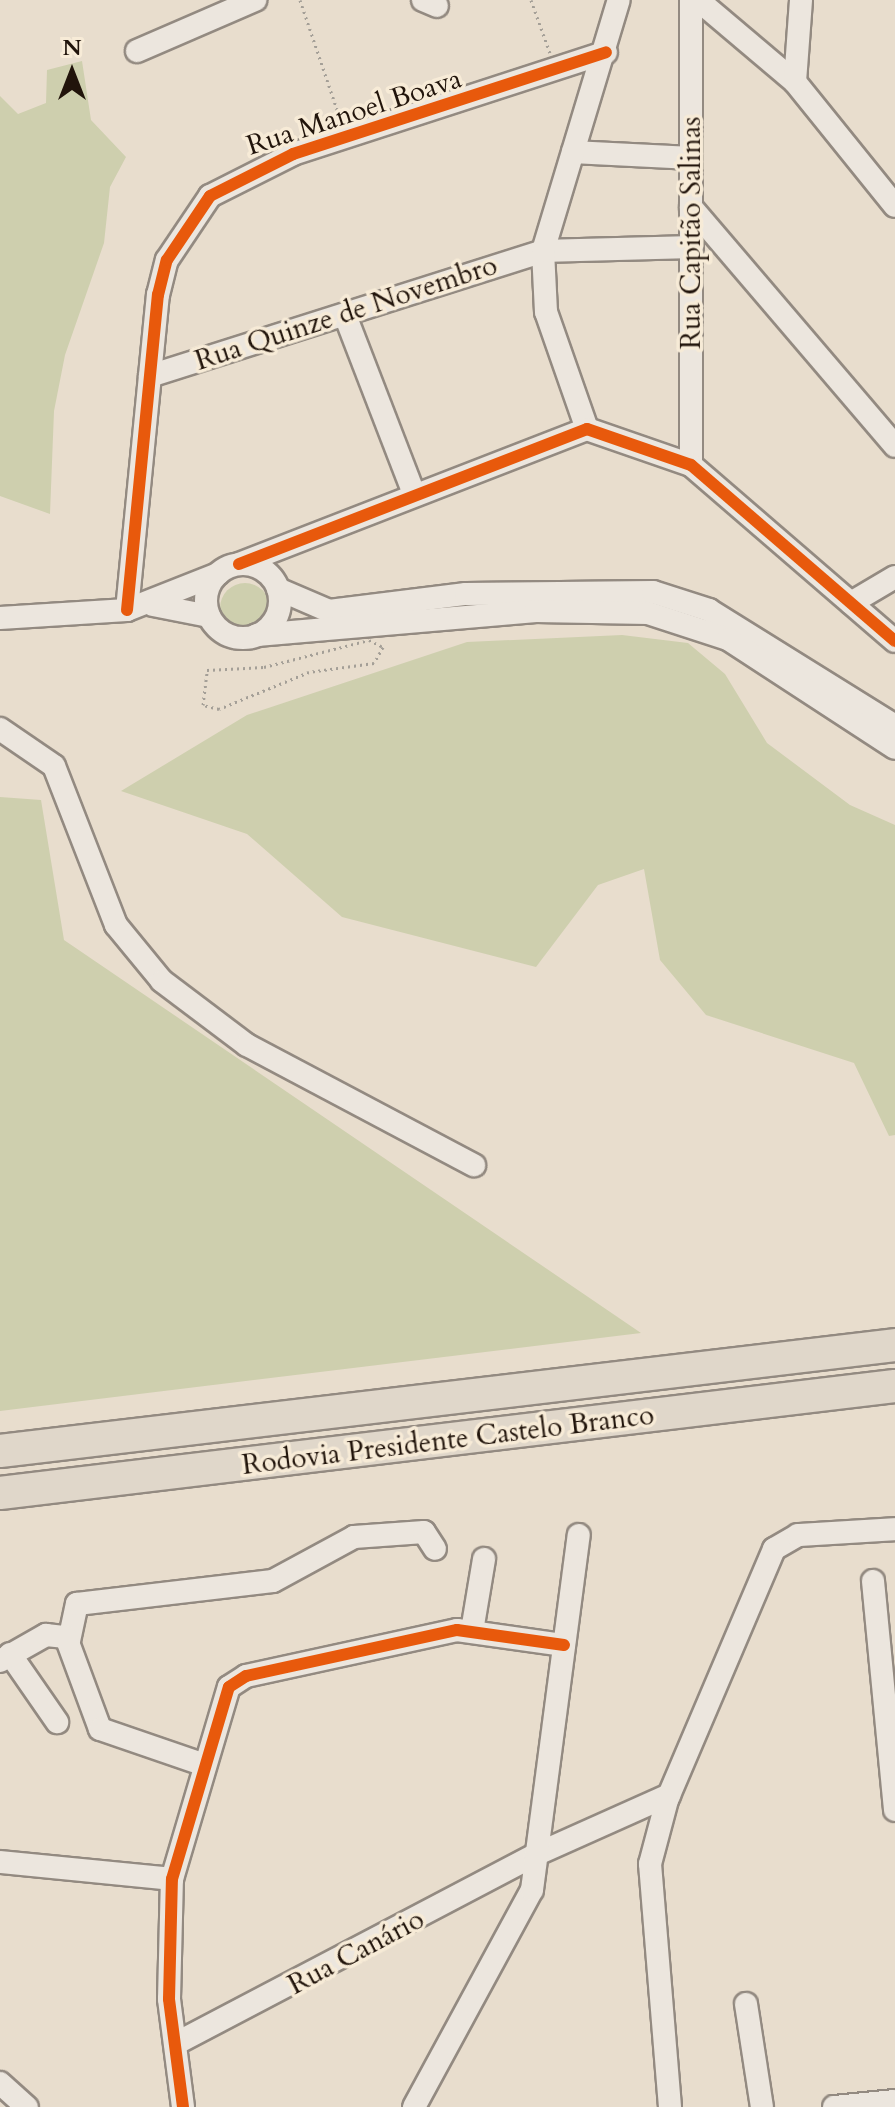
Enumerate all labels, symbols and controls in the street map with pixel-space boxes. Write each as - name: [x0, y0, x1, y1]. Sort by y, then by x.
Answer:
- north arrow: [32, 32, 112, 112]
- text: N: [62, 33, 82, 63]
- street label: Rua Manoel Boava: [242, 61, 466, 163]
- street label: Rua Capitão Salinas: [674, 117, 708, 349]
- street label: Rua Quinze de Novembro: [191, 248, 501, 378]
- street label: Rodovia Presidente Castelo Branco: [240, 1398, 656, 1482]
- street label: Rua Canário: [282, 1902, 430, 2002]

